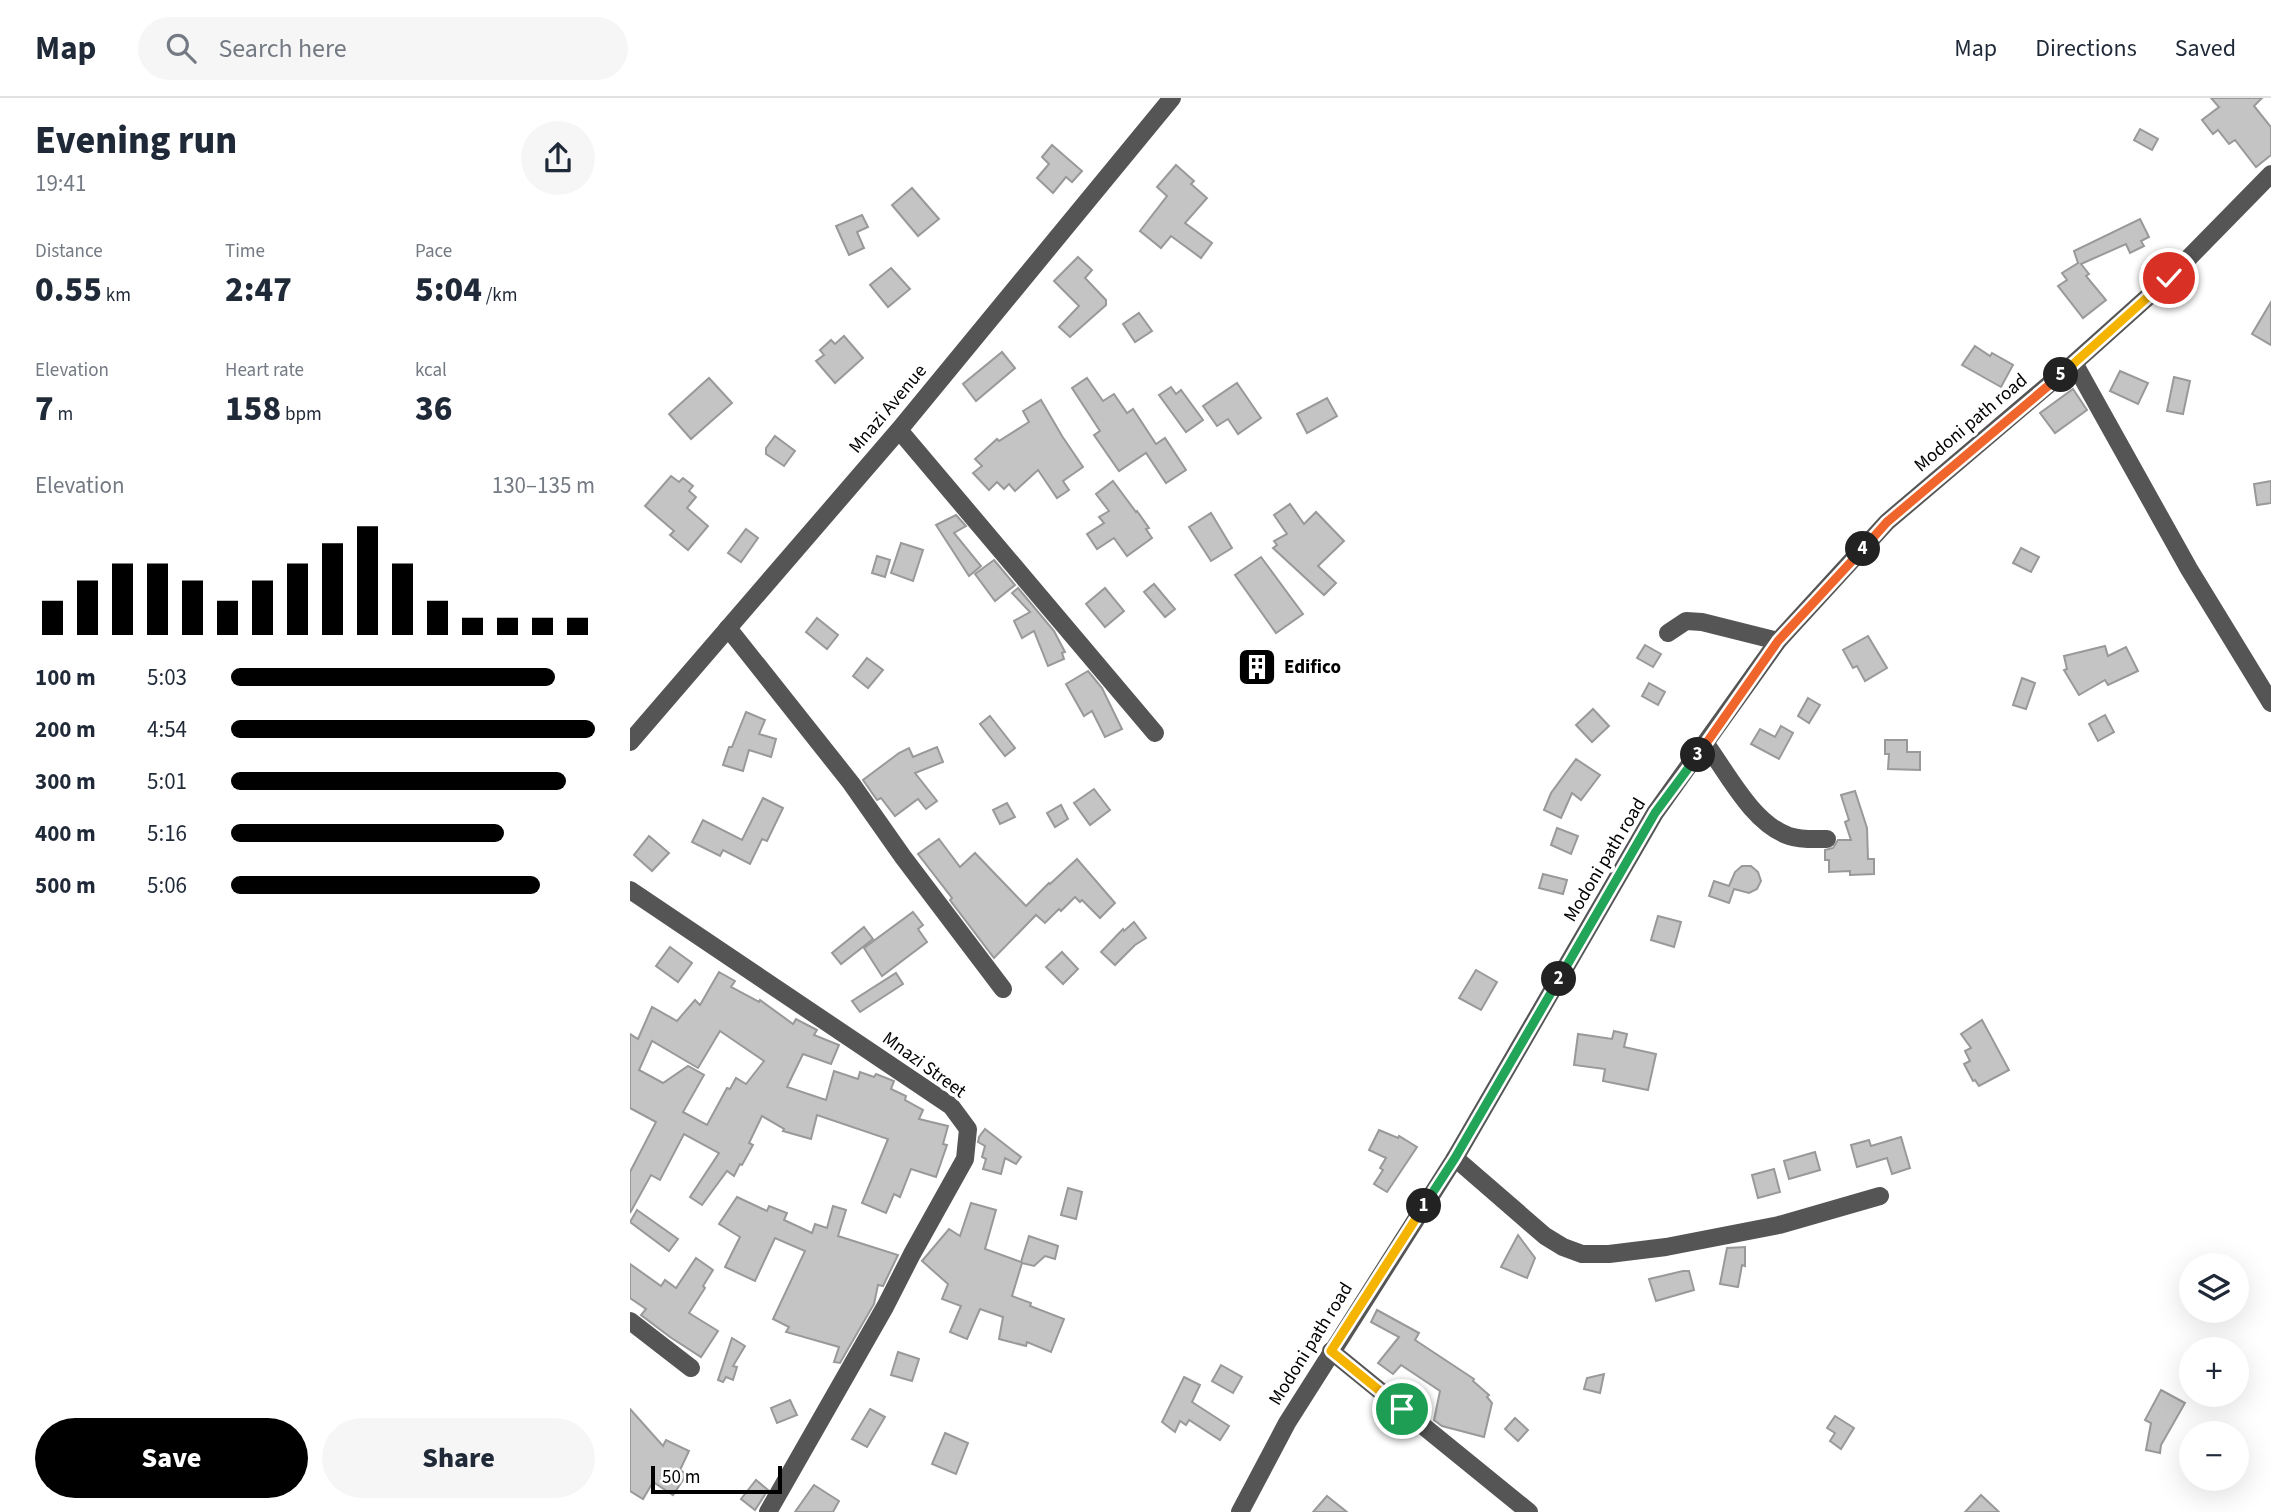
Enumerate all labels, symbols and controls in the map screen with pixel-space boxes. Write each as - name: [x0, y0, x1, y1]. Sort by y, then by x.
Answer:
- search box: [138, 17, 628, 80]
- text: Map: [35, 25, 96, 72]
- icon: search: [162, 29, 200, 67]
- text: Search here: [218, 30, 347, 67]
- text: Map: [1954, 31, 1997, 66]
- text: Directions: [2035, 31, 2137, 66]
- text: Saved: [2175, 31, 2236, 66]
- text: Evening run: [35, 114, 237, 168]
- button: share: [521, 121, 595, 195]
- text: 19:41: [35, 167, 86, 200]
- text: Distance: [35, 238, 103, 265]
- text: Time: [225, 238, 265, 265]
- text: Pace: [415, 238, 452, 265]
- pin: [2139, 248, 2199, 308]
- icon: check: [2150, 259, 2188, 297]
- text: 0.55: [35, 265, 102, 315]
- text: 2:47: [225, 265, 292, 315]
- text: 5:04: [415, 265, 482, 315]
- text: km: [102, 282, 131, 309]
- text: /km: [482, 282, 518, 309]
- text: Elevation: [35, 357, 109, 384]
- text: Heart rate: [225, 357, 304, 384]
- text: kcal: [415, 357, 447, 384]
- pin: 5: [2044, 358, 2078, 392]
- street label: Mnazi Avenue: [843, 359, 933, 459]
- text: 5: [2055, 361, 2066, 388]
- street label: Modoni path road: [1908, 367, 2034, 479]
- text: 7: [35, 384, 54, 434]
- text: 158: [225, 384, 281, 434]
- text: 36: [415, 384, 452, 434]
- text: m: [54, 401, 73, 428]
- text: bpm: [281, 401, 322, 428]
- text: Elevation: [35, 469, 125, 502]
- text: 130–135 m: [492, 469, 595, 502]
- pin: 4: [1846, 532, 1880, 566]
- text: 4: [1857, 535, 1868, 562]
- building icon: Edifico: [1236, 646, 1278, 688]
- place label: Edifico: [1284, 654, 1341, 681]
- text: 100 m: [35, 661, 96, 694]
- text: 5:03: [147, 661, 187, 694]
- text: 200 m: [35, 713, 96, 746]
- text: 4:54: [147, 713, 187, 746]
- pin: 3: [1680, 738, 1716, 772]
- text: 3: [1692, 741, 1703, 768]
- text: 300 m: [35, 765, 96, 798]
- text: 5:01: [147, 765, 187, 798]
- street label: Modoni path road: [1557, 793, 1653, 927]
- text: 400 m: [35, 817, 96, 850]
- text: 5:16: [147, 817, 187, 850]
- text: 500 m: [35, 869, 96, 902]
- text: 5:06: [147, 869, 187, 902]
- pin: 2: [1542, 962, 1576, 996]
- text: 2: [1553, 965, 1564, 992]
- street label: Mnazi Street: [876, 1025, 972, 1105]
- pin: 1: [1406, 1188, 1442, 1224]
- text: 1: [1418, 1192, 1429, 1219]
- map controls: [2179, 1253, 2249, 1491]
- button: layers: [2179, 1253, 2249, 1323]
- street label: Modoni path road: [1262, 1277, 1360, 1411]
- button: +: [2179, 1337, 2249, 1407]
- pin: [1372, 1379, 1432, 1439]
- icon: arrive: [1383, 1390, 1421, 1428]
- button: Save: [35, 1418, 308, 1498]
- button: Share: [322, 1418, 595, 1498]
- button: −: [2179, 1421, 2249, 1491]
- scale bar: [651, 1463, 782, 1495]
- text: 50 m: [662, 1464, 700, 1491]

